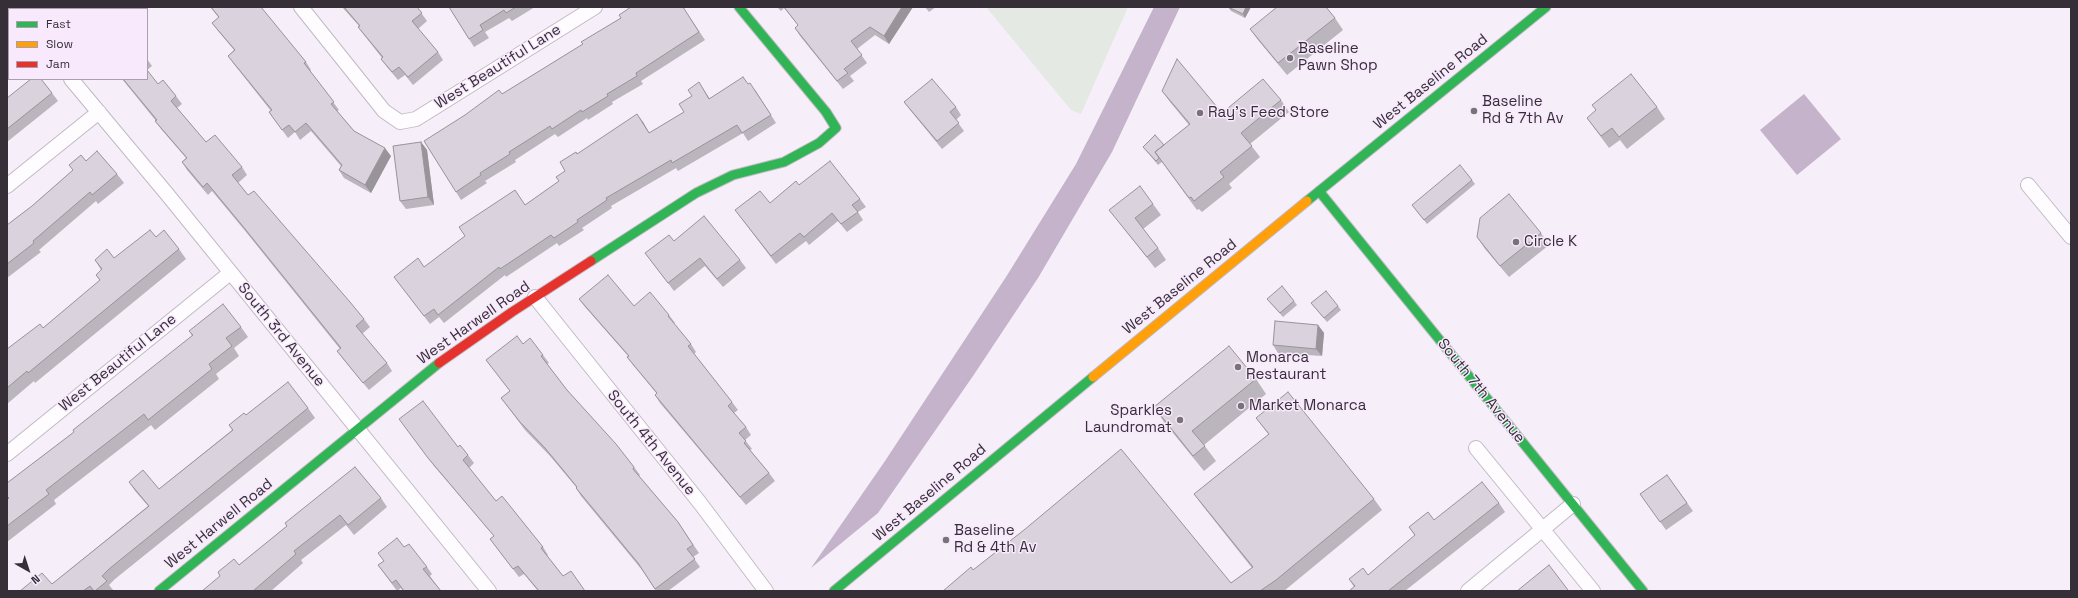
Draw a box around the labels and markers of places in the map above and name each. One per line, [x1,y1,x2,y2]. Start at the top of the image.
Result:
place label: Baseline Pawn Shop [1298,40,1378,75]
marker: Baseline Pawn Shop [1285,53,1295,63]
place label: Baseline Rd & 7th Av [1482,93,1564,128]
place label: Ray's Feed Store [1208,104,1329,122]
marker: Baseline Rd & 7th Av [1469,106,1479,116]
marker: Ray's Feed Store [1195,108,1205,118]
place label: Circle K [1524,233,1577,251]
marker: Circle K [1511,237,1521,247]
place label: Monarca Restaurant [1246,349,1326,384]
marker: Monarca Restaurant [1233,362,1243,372]
place label: Market Monarca [1249,397,1366,415]
marker: Market Monarca [1236,401,1246,411]
place label: Sparkles Laundromat [1085,402,1172,437]
marker: Sparkles Laundromat [1175,415,1185,425]
place label: Baseline Rd & 4th Av [954,522,1036,557]
marker: Baseline Rd & 4th Av [941,535,951,545]

